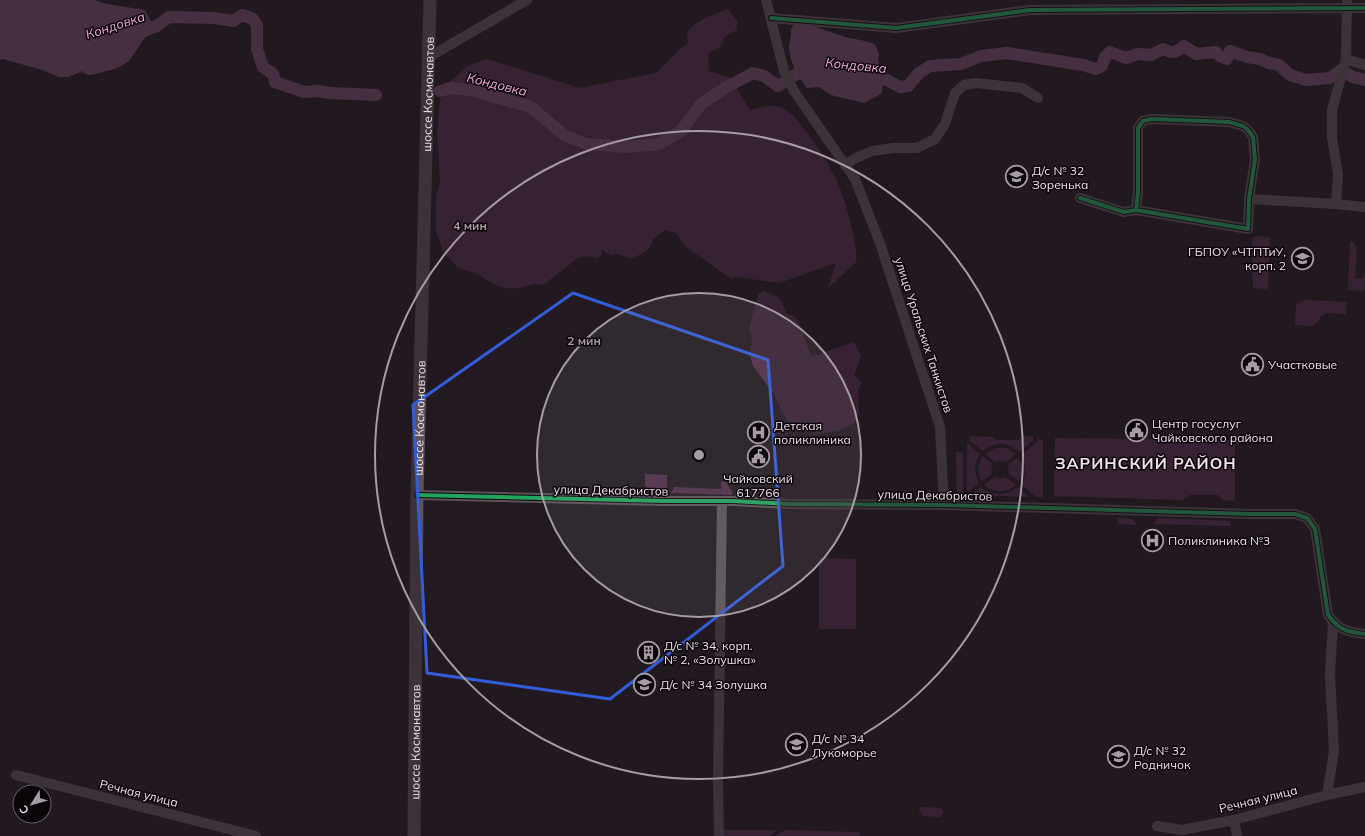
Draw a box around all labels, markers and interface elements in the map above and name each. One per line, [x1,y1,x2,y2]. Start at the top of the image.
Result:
water label: Кондовка [83,8,147,42]
street label: шоссе Космонавтов [419,36,437,152]
water label: Кондовка [825,54,887,76]
water label: Кондовка [465,69,529,99]
place label: Д/с № 32 Зоренька [1032,163,1088,192]
school or university icon: Д/с № 32 Зоренька [1003,164,1029,190]
text: 4 мин [453,218,487,233]
place label: ГБПОУ «ЧТПТиУ, корп. 2 [1188,244,1286,273]
school or university icon: ГБПОУ «ЧТПТиУ, корп. 2 [1289,245,1315,271]
street label: улица Уральских Танкистов [892,255,956,415]
text: 2 мин [567,333,601,348]
public building icon: Участковые [1240,351,1266,377]
place label: Участковые [1267,357,1338,372]
street label: шоссе Космонавтов [410,360,428,476]
place label: Центр госуслуг Чайковского района [1152,416,1273,445]
public building icon: Центр госуслуг Чайковского района [1123,417,1149,443]
place label: Детская поликлиника [774,418,851,447]
hospital icon: Детская поликлиника [746,419,772,445]
public building icon: Чайковский 617766 [745,444,771,470]
centre of rings [692,448,706,462]
district label: ЗАРИНСКИЙ РАЙОН [1055,453,1237,473]
place label: Чайковский 617766 [723,471,793,500]
street label: улица Декабристов [553,481,669,499]
street label: улица Декабристов [877,486,993,504]
hospital icon: Поликлиника №3 [1139,527,1165,553]
place label: Поликлиника №3 [1168,533,1270,548]
place label: Д/с № 34, корп. № 2, «Золушка» [664,638,756,667]
building icon: Д/с № 34, корп. № 2, «Золушка» [636,639,662,665]
school or university icon: Д/с № 34 Золушка [631,671,657,697]
place label: Д/с № 34 Золушка [660,677,767,692]
street label: шоссе Космонавтов [407,684,423,800]
place label: Д/с № 34 Лукоморье [812,731,877,760]
school or university icon: Д/с № 34 Лукоморье [783,732,809,758]
place label: Д/с № 32 Родничок [1134,743,1191,772]
school or university icon: Д/с № 32 Родничок [1106,744,1132,770]
street label: Речная улица [98,776,180,810]
street label: Речная улица [1217,782,1299,816]
north arrow [12,784,52,824]
text: С [16,802,32,817]

